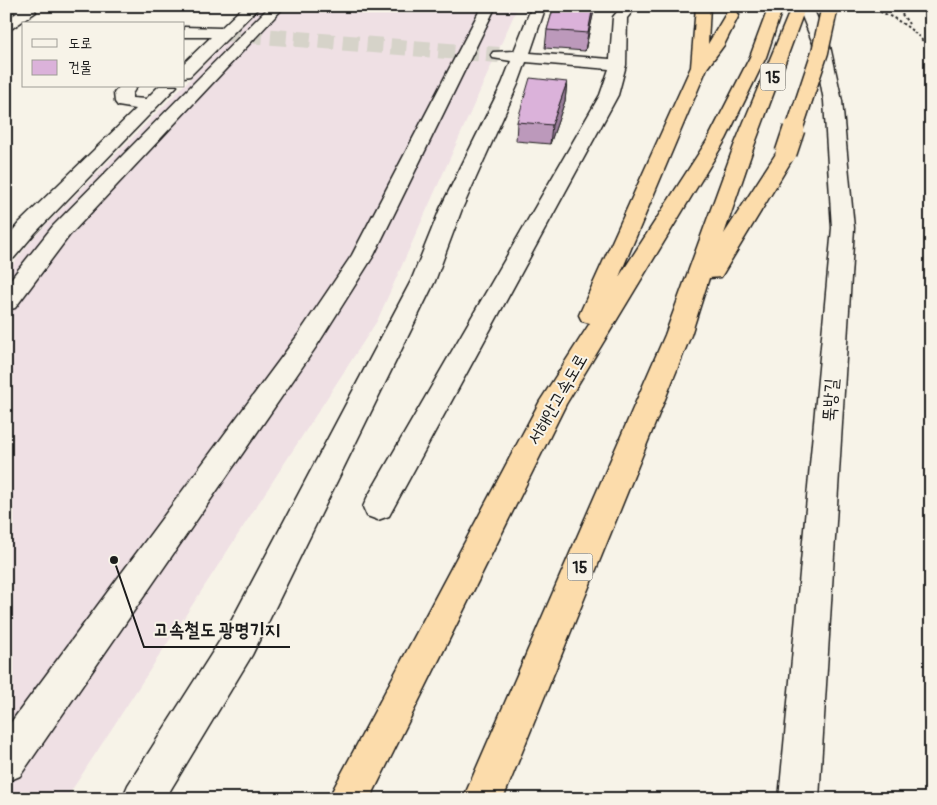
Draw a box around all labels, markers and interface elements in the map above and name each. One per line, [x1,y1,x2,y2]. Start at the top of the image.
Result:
legend [22,22,185,88]
text: 도로 [68,34,92,53]
text: 건물 [68,58,92,77]
road number: 15 [760,64,786,90]
street label: 서해안고속도로 [522,350,593,449]
street label: 뚝방길 [818,377,844,423]
road number: 15 [568,554,592,580]
callout: 고속철도 광명기지 [144,613,290,647]
text: 고속철도 광명기지 [154,618,280,642]

